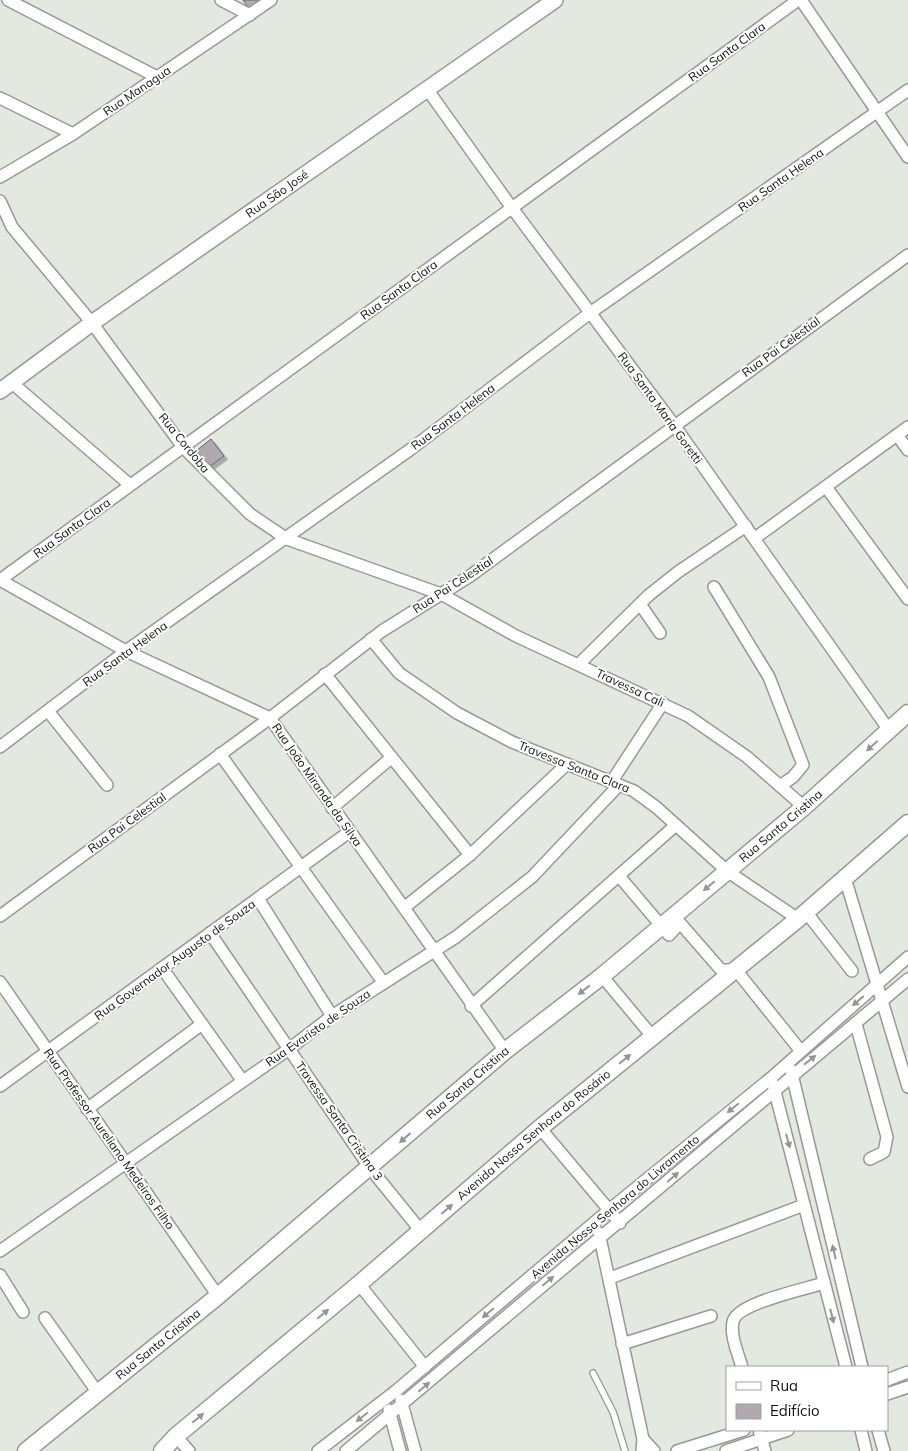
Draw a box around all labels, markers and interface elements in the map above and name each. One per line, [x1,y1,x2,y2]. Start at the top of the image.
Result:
street label: Rua Santa Clara [685,19,768,85]
street label: Rua Managua [100,62,174,119]
street label: Rua Santa Helena [735,144,826,215]
street label: Rua São José [242,166,311,221]
street label: Rua Santa Clara [357,257,440,323]
street label: Rua Pai Celestial [739,313,823,380]
street label: Rua Santa Maria Goretti [615,349,706,467]
street label: Rua Santa Helena [408,380,498,453]
street label: Rua Cordoba [156,410,213,476]
street label: Rua Santa Clara [30,495,113,561]
street label: Rua Pai Celestial [410,553,496,616]
street label: Rua Santa Helena [79,618,170,689]
street label: Travessa Cali [594,665,667,710]
street label: Rua João Miranda da Silva [269,720,366,849]
street label: Travessa Santa Clara [516,737,632,796]
one-way arrow [866,740,878,752]
street label: Rua Santa Cristina [736,786,825,865]
street label: Rua Pai Celestial [85,789,169,856]
one-way arrow [703,880,715,892]
street label: Rua Governador Augusto de Souza [91,896,258,1023]
one-way arrow [578,984,591,995]
street label: Rua Evaristo de Souza [262,986,373,1069]
one-way arrow [852,995,865,1006]
street label: Rua Santa Cristina [423,1043,512,1122]
street label: Rua Professor Aureliano Medeiros Filho [41,1045,178,1232]
one-way arrow [618,1054,631,1065]
one-way arrow [803,1055,816,1066]
street label: Travessa Santa Cristina 3 [293,1058,386,1183]
street label: Avenida Nossa Senhora do Rosário [453,1066,613,1203]
one-way arrow [727,1103,740,1114]
street label: Avenida Nossa Senhora do Livramento [527,1131,702,1282]
one-way arrow [399,1132,411,1143]
one-way arrow [785,1134,793,1149]
one-way arrow [666,1172,679,1183]
one-way arrow [440,1203,453,1214]
one-way arrow [830,1244,838,1259]
one-way arrow [542,1276,555,1287]
street label: Rua Santa Cristina [113,1305,203,1382]
one-way arrow [481,1308,494,1319]
one-way arrow [829,1308,837,1323]
one-way arrow [316,1309,329,1320]
legend [726,1366,888,1431]
text: Rua [770,1376,798,1395]
one-way arrow [418,1381,431,1392]
text: Edifício [770,1401,820,1420]
one-way arrow [355,1412,369,1422]
one-way arrow [192,1413,204,1424]

